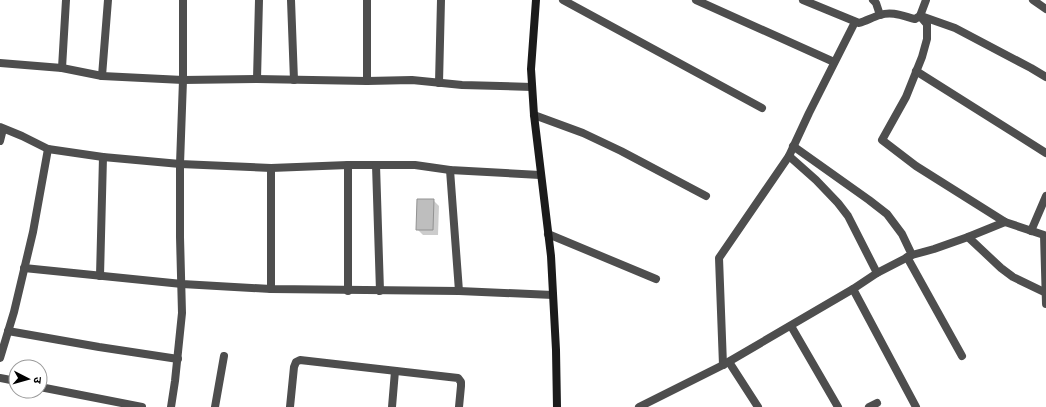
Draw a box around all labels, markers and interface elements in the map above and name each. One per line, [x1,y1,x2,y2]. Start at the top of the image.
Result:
north arrow [8,359,48,399]
text: उ [32,376,45,385]

